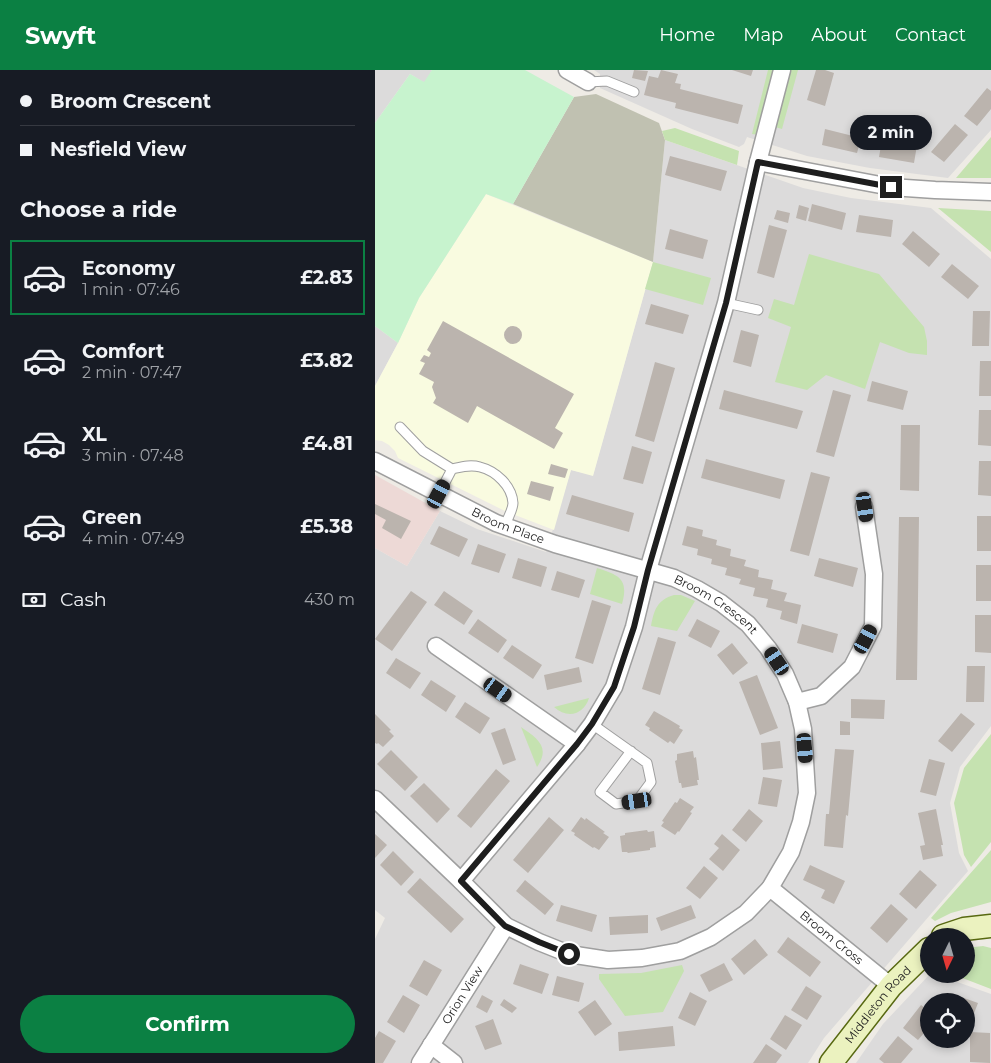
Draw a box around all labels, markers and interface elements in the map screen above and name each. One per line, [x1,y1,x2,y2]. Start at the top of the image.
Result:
text: Swyft [25,21,96,50]
text: Home [659,24,715,46]
text: Map [743,24,783,46]
text: About [811,24,867,46]
text: Contact [895,24,966,46]
text: Broom Crescent [50,90,211,113]
callout: 2 min [850,114,932,150]
text: 2 min [868,123,914,142]
text: Nesfield View [50,138,186,161]
route end [880,176,902,198]
text: Choose a ride [20,196,177,223]
icon: car [22,255,67,300]
text: Economy [82,257,175,280]
text: £2.83 [300,266,353,289]
text: 1 min · 07:46 [82,280,180,299]
icon: car [22,338,67,383]
text: Comfort [82,340,164,363]
text: £3.82 [300,349,353,372]
text: 2 min · 07:47 [82,363,182,382]
icon: car [22,421,67,466]
text: XL [82,423,107,446]
text: £4.81 [302,432,353,455]
text: 3 min · 07:48 [82,446,184,465]
car [425,477,452,511]
car [855,491,874,523]
icon: car [22,504,67,549]
street label: Broom Place [469,504,547,547]
text: Green [82,506,142,529]
text: £5.38 [300,515,353,538]
text: 4 min · 07:49 [82,529,184,548]
street label: Broom Crescent [672,571,761,637]
icon: cash [20,586,48,614]
text: Cash [60,588,107,611]
text: 430 m [304,590,355,609]
car [852,622,879,656]
car [762,644,791,678]
car [481,675,514,705]
car [796,732,813,764]
car [621,791,652,811]
street label: Broom Cross [797,907,867,968]
north arrow [920,928,975,982]
map controls [920,928,975,1048]
route start [558,943,580,965]
street label: Middleton Road [841,962,914,1046]
street label: Orion View [438,963,486,1027]
button: locate [920,993,975,1048]
button: Confirm [20,995,355,1053]

